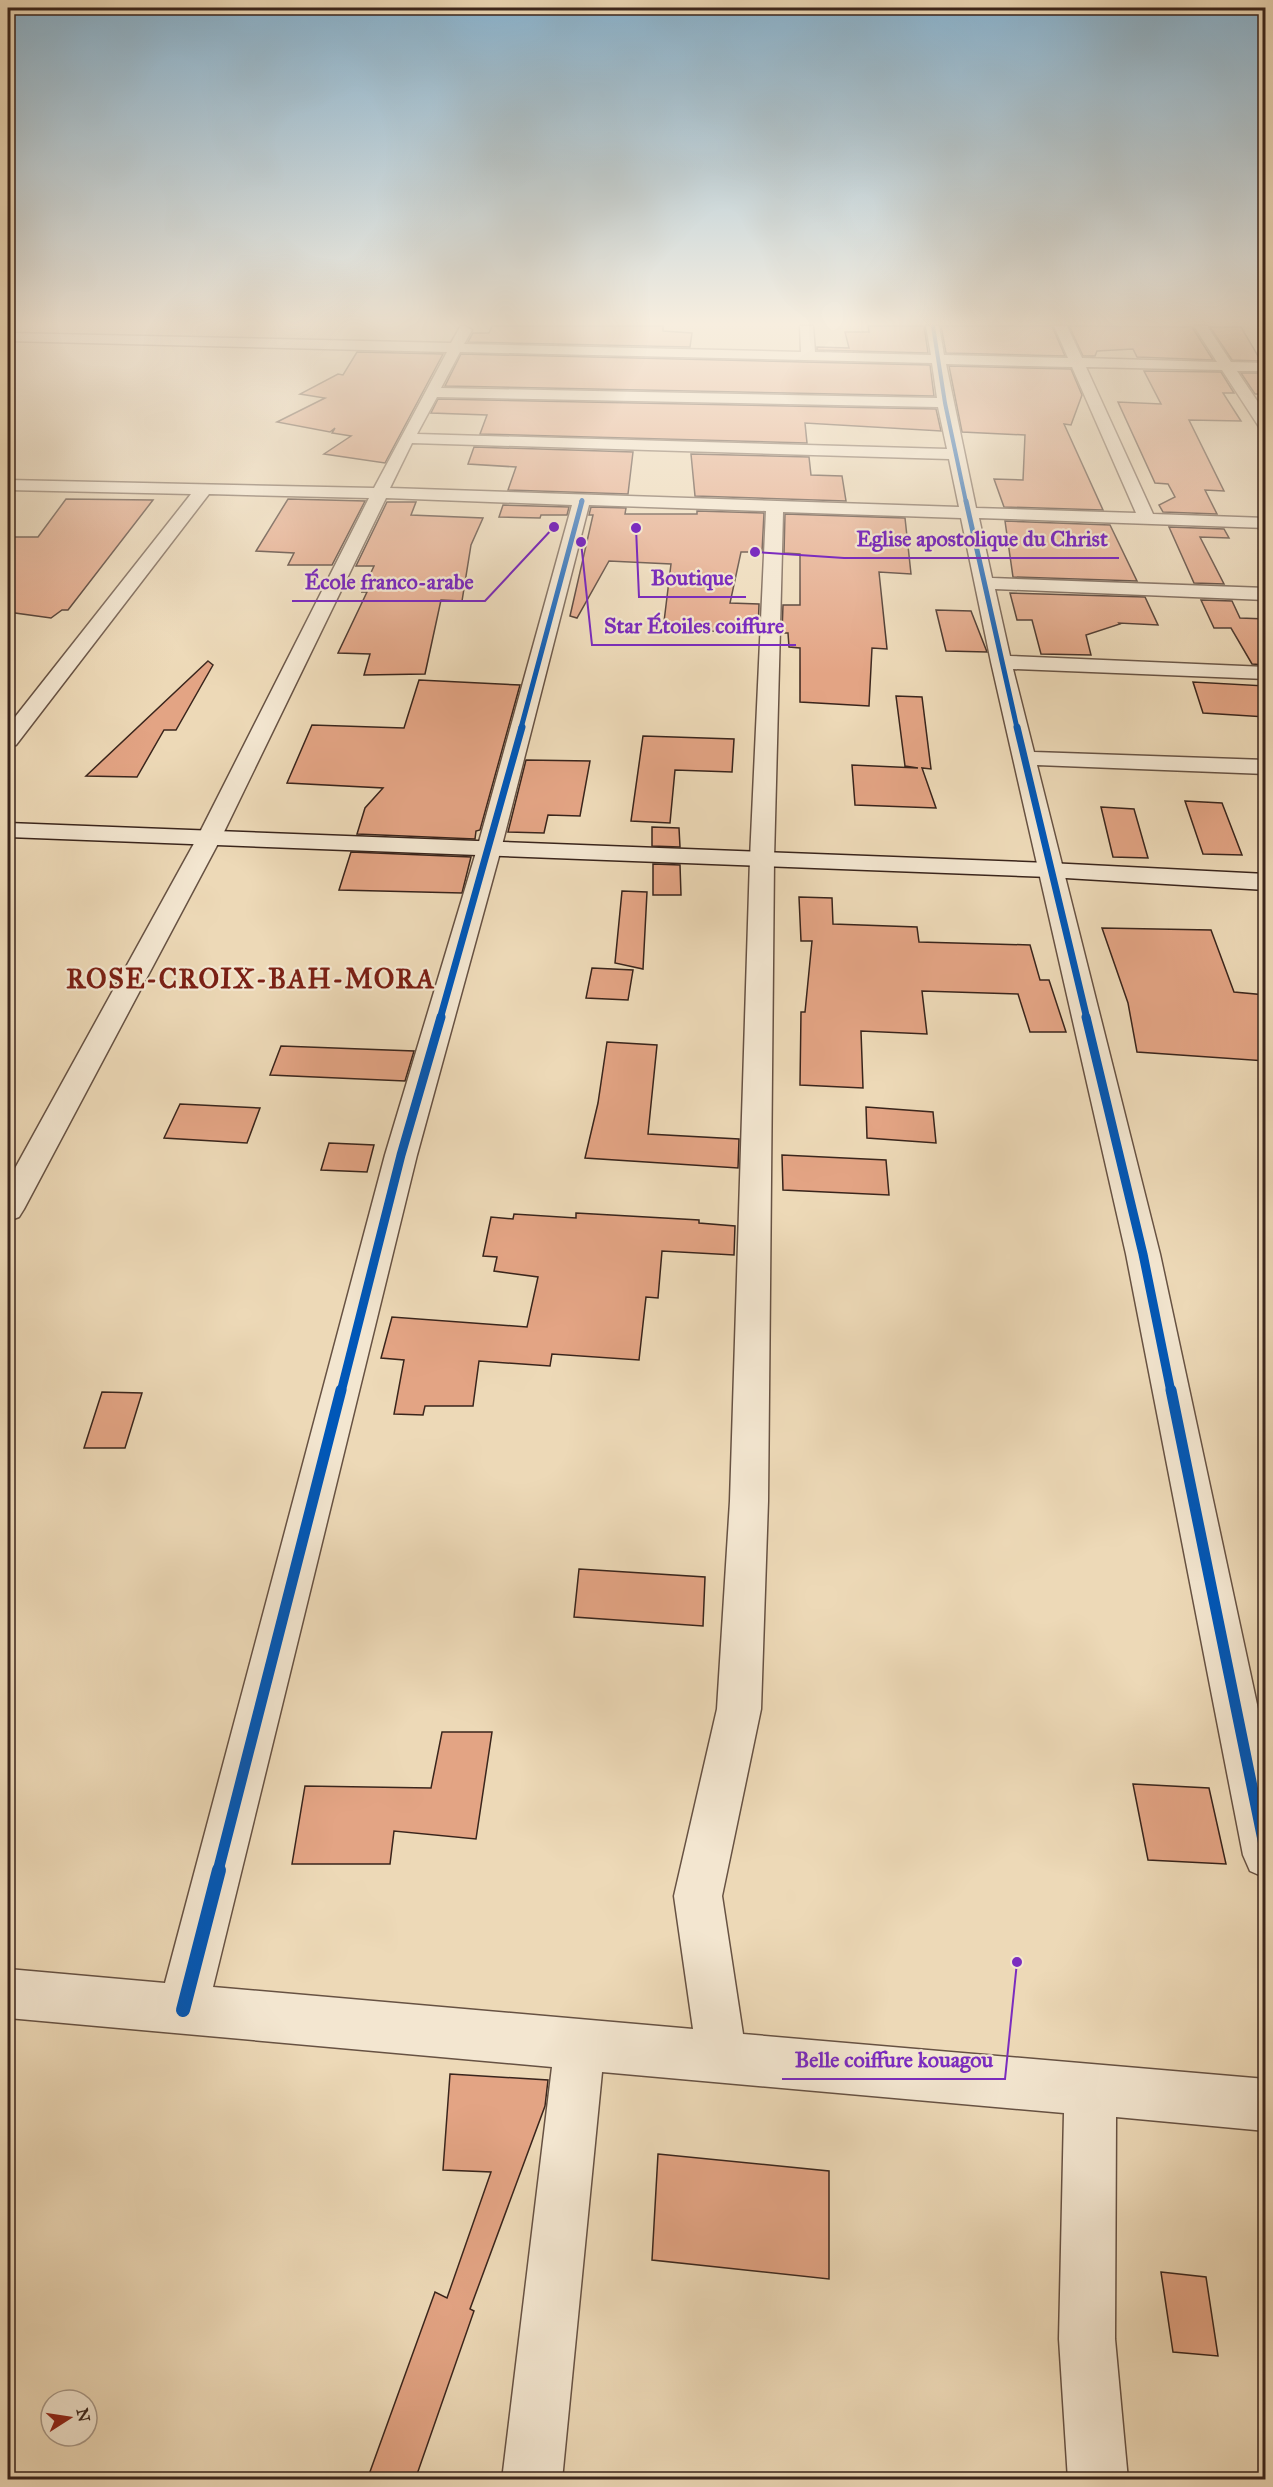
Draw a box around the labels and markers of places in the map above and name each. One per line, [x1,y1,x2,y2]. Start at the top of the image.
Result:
callout: Eglise apostolique du Christ [844,518,1119,558]
callout: Boutique [639,557,746,597]
callout: École franco-arabe [292,561,485,601]
callout: Star Étoiles coiffure [592,605,796,645]
callout: Belle coiffure kouagou [782,2039,1005,2079]

